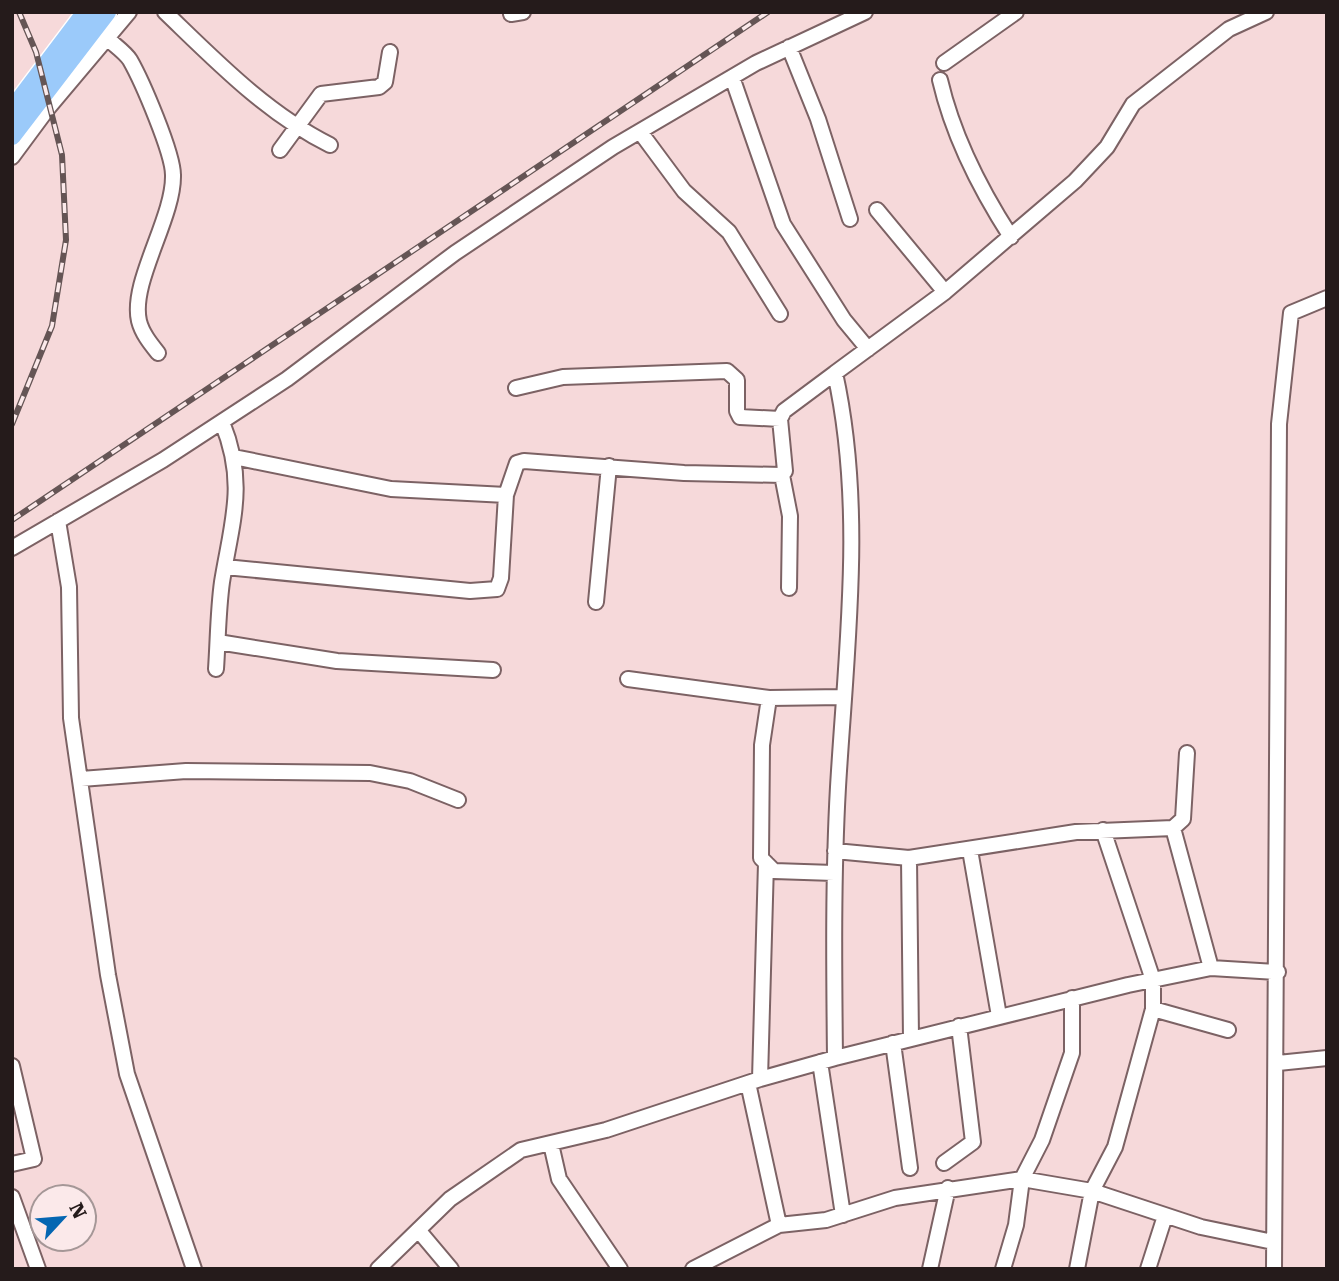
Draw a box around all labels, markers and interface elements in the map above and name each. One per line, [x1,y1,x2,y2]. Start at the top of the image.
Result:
north arrow [28,1183,98,1253]
text: N [64,1199,92,1223]

